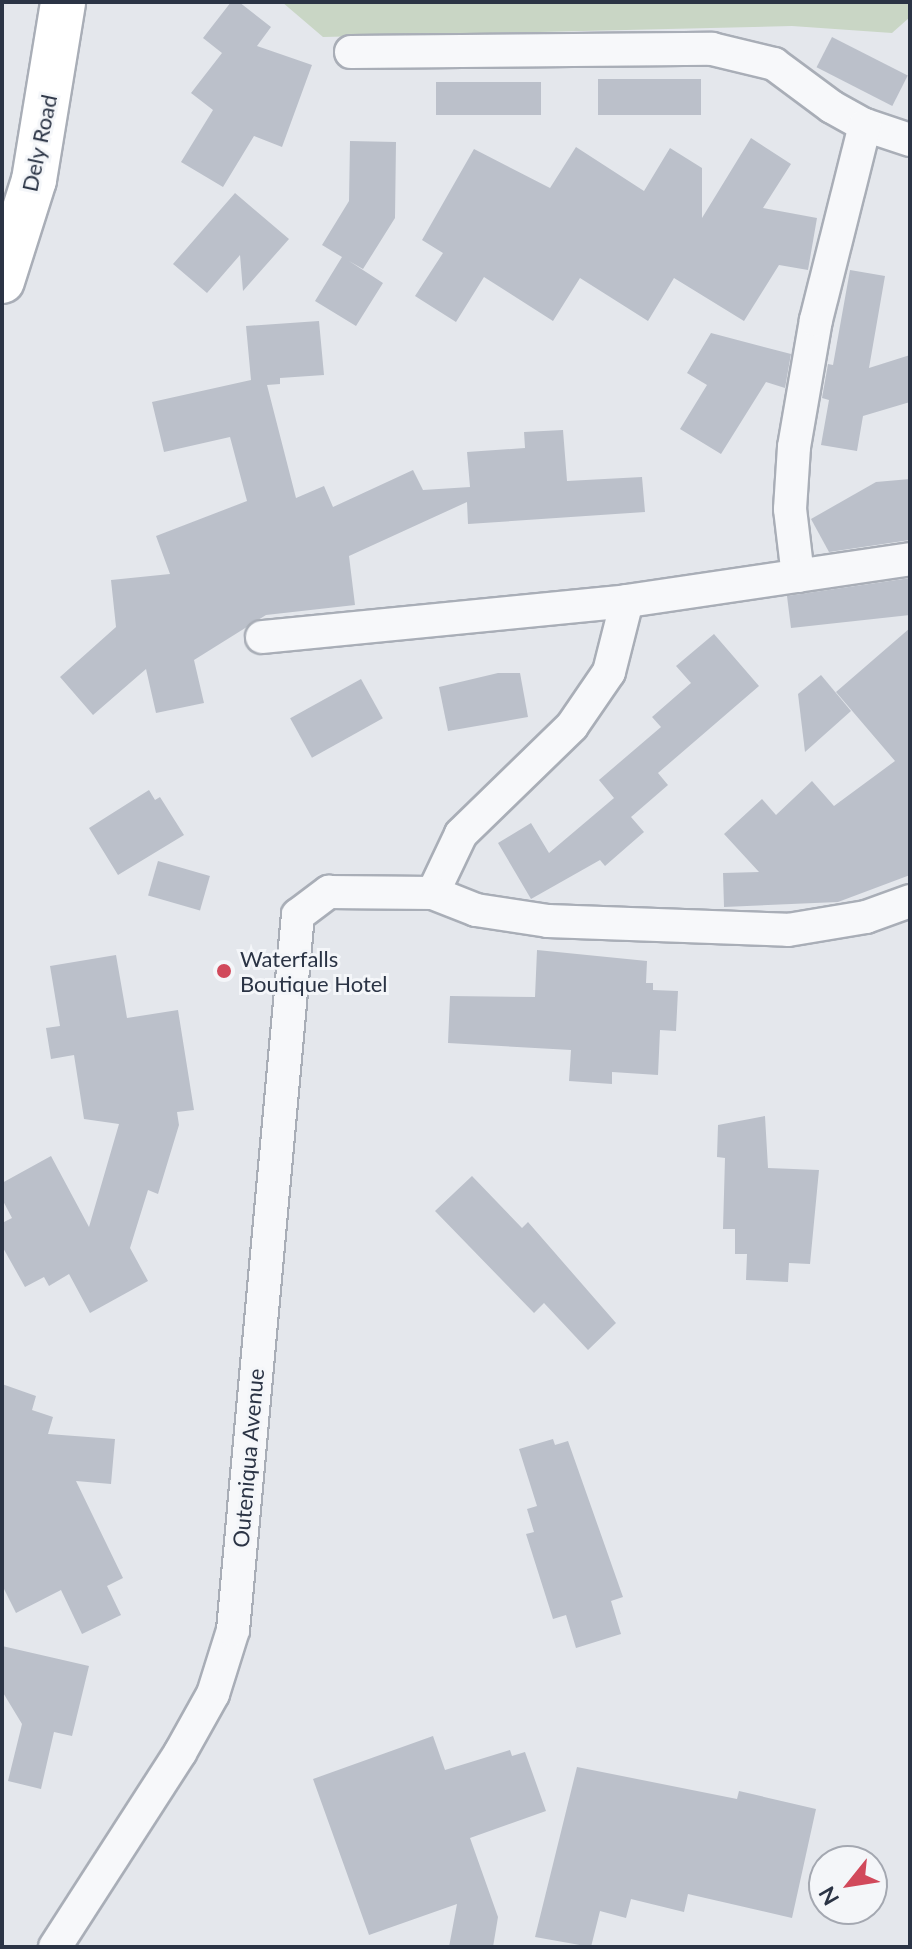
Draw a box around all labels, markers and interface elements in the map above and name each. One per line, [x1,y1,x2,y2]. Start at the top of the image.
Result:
street label: Dely Road [16,92,62,194]
place label: Waterfalls Boutique Hotel [240,945,388,996]
marker: Waterfalls Boutique Hotel [215,962,233,980]
street label: Outeniqua Avenue [227,1367,269,1549]
north arrow [808,1845,888,1925]
text: N [813,1882,844,1910]

